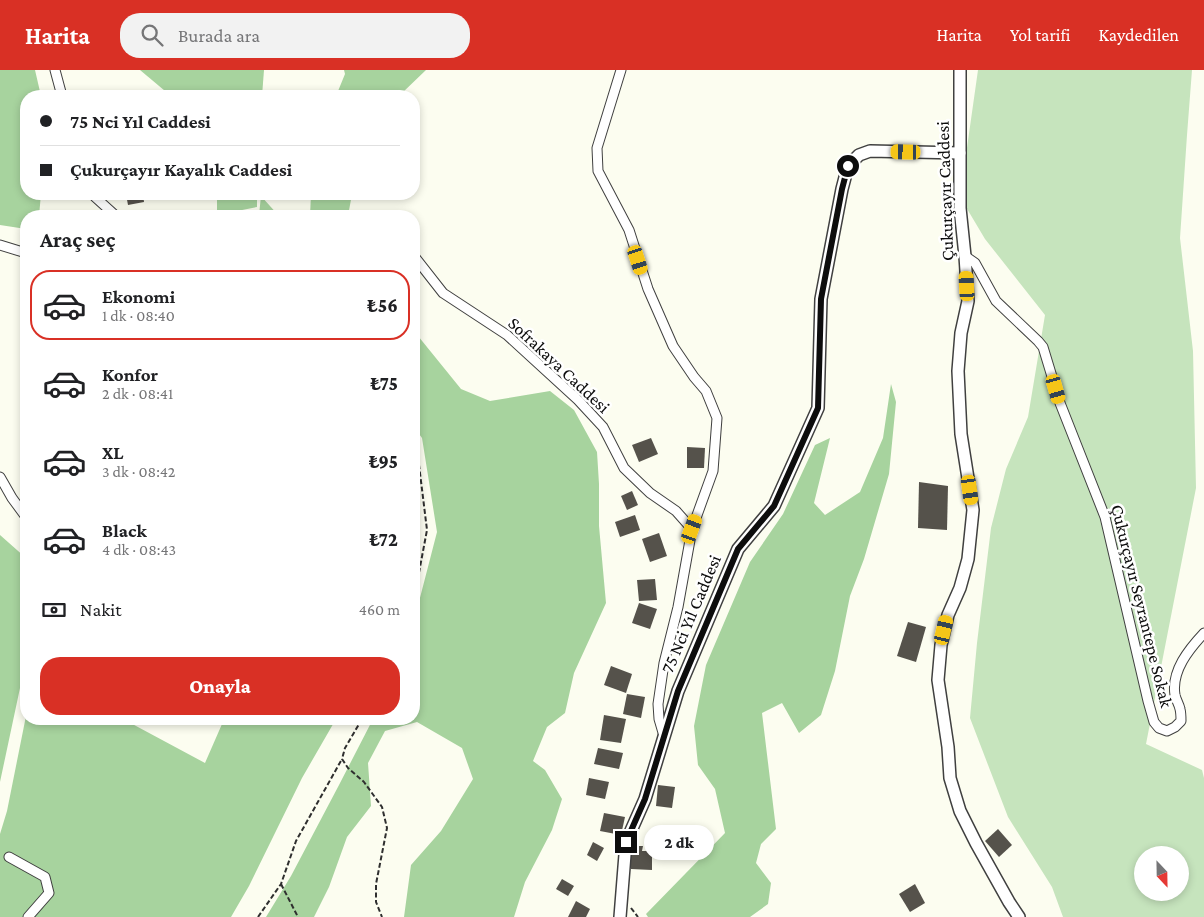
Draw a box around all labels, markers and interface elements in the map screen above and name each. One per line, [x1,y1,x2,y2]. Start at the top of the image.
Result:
search box [120,13,470,58]
icon: search [138,21,166,49]
text: Harita [25,22,90,49]
text: Burada ara [178,25,260,46]
text: Harita [936,25,982,45]
text: Yol tarifi [1010,25,1071,45]
text: Kaydedilen [1099,25,1179,45]
text: 75 Nci Yıl Caddesi [70,111,211,132]
street label: Çukurçayır Caddesi [933,120,957,261]
car [890,144,921,160]
route start [837,155,859,177]
text: Çukurçayır Kayalık Caddesi [70,159,292,180]
text: Araç seç [40,227,115,252]
car [626,243,649,277]
car [958,271,975,301]
icon: car [42,283,87,328]
text: Ekonomi [102,286,175,307]
text: ₺56 [367,295,398,316]
text: 1 dk · 08:40 [102,307,175,324]
street label: Sofrakaya Caddesi [504,313,614,417]
icon: car [42,361,87,406]
text: Konfor [102,364,158,385]
text: ₺75 [370,373,398,394]
car [1044,373,1067,405]
text: 2 dk · 08:41 [102,385,173,402]
icon: car [42,439,87,484]
text: XL [102,442,124,463]
text: ₺95 [369,451,398,472]
text: 3 dk · 08:42 [102,463,175,480]
car [960,474,979,506]
street label: Çukurçayır Seyrantepe Sokak [1107,502,1177,710]
car [679,512,704,546]
icon: car [42,517,87,562]
text: Black [102,520,147,541]
text: ₺72 [370,529,398,550]
text: 4 dk · 08:43 [102,541,176,558]
street label: 75 Nci Yıl Caddesi [657,552,725,676]
icon: cash [40,596,68,624]
text: Nakit [80,599,122,620]
text: 460 m [359,601,400,618]
car [933,614,954,646]
button: Onayla [40,657,400,715]
callout: 2 dk [644,824,714,860]
route end [615,831,637,853]
text: 2 dk [664,834,694,851]
north arrow [1134,846,1189,901]
map controls [1134,846,1189,901]

